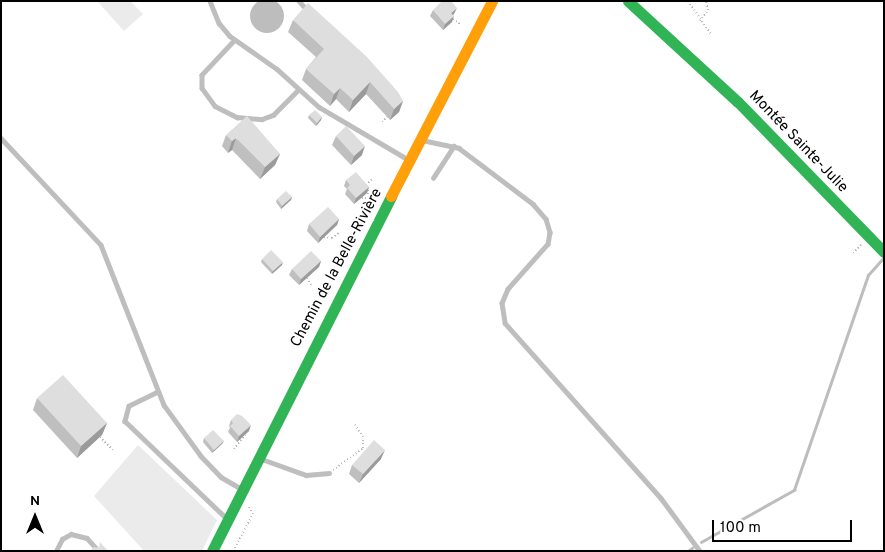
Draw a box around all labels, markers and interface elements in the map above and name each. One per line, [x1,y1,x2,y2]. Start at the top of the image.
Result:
street label: Montée Sainte-Julie [745,87,851,197]
street label: Chemin de la Belle-Rivière [287,186,387,350]
north arrow [10,492,60,542]
text: N [30,493,40,510]
scale bar [715,510,855,542]
text: 100 m [720,519,761,538]

